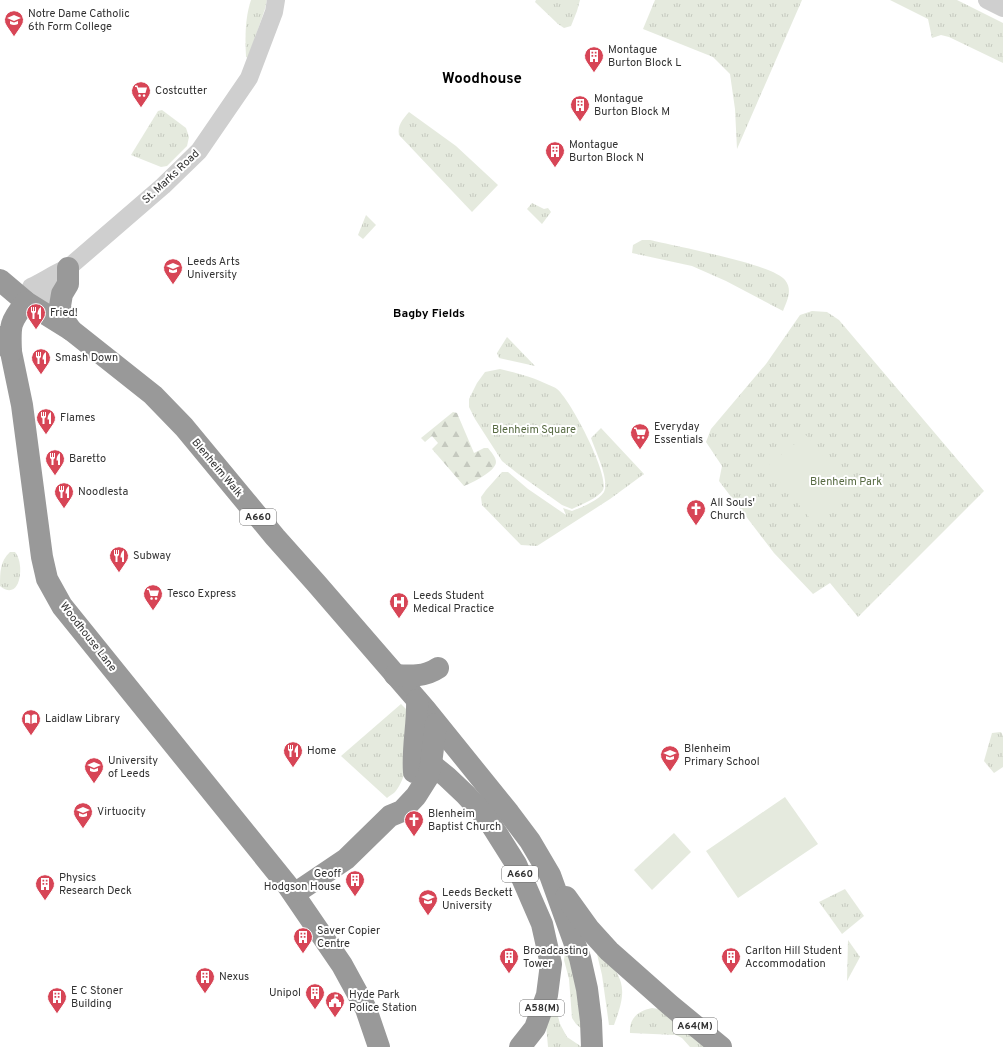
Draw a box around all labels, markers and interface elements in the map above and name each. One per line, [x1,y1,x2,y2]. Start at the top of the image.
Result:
place label: Notre Dame Catholic 6th Form College [28,7,130,34]
school or university icon: Notre Dame Catholic 6th Form College [3,9,25,37]
place label: Montague Burton Block L [608,43,681,70]
building icon: Montague Burton Block L [583,45,605,73]
district label: Woodhouse [442,70,522,89]
supermarket icon: Costcutter [130,80,152,108]
place label: Costcutter [155,84,208,98]
place label: Montague Burton Block M [594,92,670,119]
building icon: Montague Burton Block M [569,94,591,122]
place label: Montague Burton Block N [569,138,644,165]
building icon: Montague Burton Block N [544,140,566,168]
street label: St. Marks Road [140,147,202,207]
place label: Leeds Arts University [187,255,240,282]
school or university icon: Leeds Arts University [162,257,184,285]
restaurant icon: Fried! [25,302,47,330]
place label: Fried! [50,306,78,320]
district label: Bagby Fields [393,306,465,322]
restaurant icon: Smash Down [30,347,52,375]
place label: Smash Down [55,351,118,365]
restaurant icon: Flames [35,407,57,435]
place label: Flames [60,411,95,425]
place label: Everyday Essentials [654,420,703,447]
supermarket icon: Everyday Essentials [629,422,651,450]
park label: Blenheim Square [492,423,576,437]
street label: Blenheim Walk [188,436,246,500]
restaurant icon: Baretto [44,448,66,476]
place label: Baretto [69,452,106,466]
park label: Blenheim Park [810,475,882,489]
restaurant icon: Noodlesta [53,481,75,509]
place label: Noodlesta [78,485,128,499]
place label: All Souls' Church [710,496,755,523]
church icon: All Souls' Church [685,498,707,526]
road number: A660 [240,509,276,525]
restaurant icon: Subway [108,545,130,573]
place label: Subway [133,549,171,563]
supermarket icon: Tesco Express [142,583,164,611]
place label: Tesco Express [167,587,236,601]
place label: Leeds Student Medical Practice [413,589,494,616]
hospital icon: Leeds Student Medical Practice [388,591,410,619]
street label: Woodhouse Lane [56,599,120,675]
library icon: Laidlaw Library [20,708,42,736]
place label: Laidlaw Library [45,712,120,726]
restaurant icon: Home [282,740,304,768]
place label: Blenheim Primary School [684,742,760,769]
place label: Home [307,744,336,758]
school or university icon: Blenheim Primary School [659,744,681,772]
place label: University of Leeds [108,754,158,781]
school or university icon: University of Leeds [83,756,105,784]
school or university icon: Virtuocity [72,801,94,829]
place label: Virtuocity [97,805,146,819]
place label: Blenheim Baptist Church [428,807,501,834]
church icon: Blenheim Baptist Church [403,809,425,837]
road number: A660 [502,866,538,882]
place label: Geoff Hodgson House [264,867,342,894]
building icon: Geoff Hodgson House [344,869,366,897]
place label: Physics Research Deck [59,871,132,898]
building icon: Physics Research Deck [34,873,56,901]
place label: Leeds Beckett University [442,886,513,913]
school or university icon: Leeds Beckett University [417,888,439,916]
place label: Saver Copier Centre [317,924,381,951]
building icon: Saver Copier Centre [292,926,314,954]
place label: Broadcasting Tower [523,944,588,971]
place label: Carlton Hill Student Accommodation [745,944,842,971]
building icon: Broadcasting Tower [498,946,520,974]
building icon: Carlton Hill Student Accommodation [720,946,742,974]
building icon: Nexus [194,966,216,994]
place label: Nexus [219,970,249,984]
building icon: Unipol [304,982,326,1010]
place label: E C Stoner Building [71,984,124,1011]
building icon: E C Stoner Building [46,986,68,1014]
place label: Unipol [269,986,301,1000]
place label: Hyde Park Police Station [349,988,417,1015]
public building icon: Hyde Park Police Station [324,990,346,1018]
road number: A58(M) [520,1000,564,1016]
road number: A64(M) [673,1018,717,1034]

